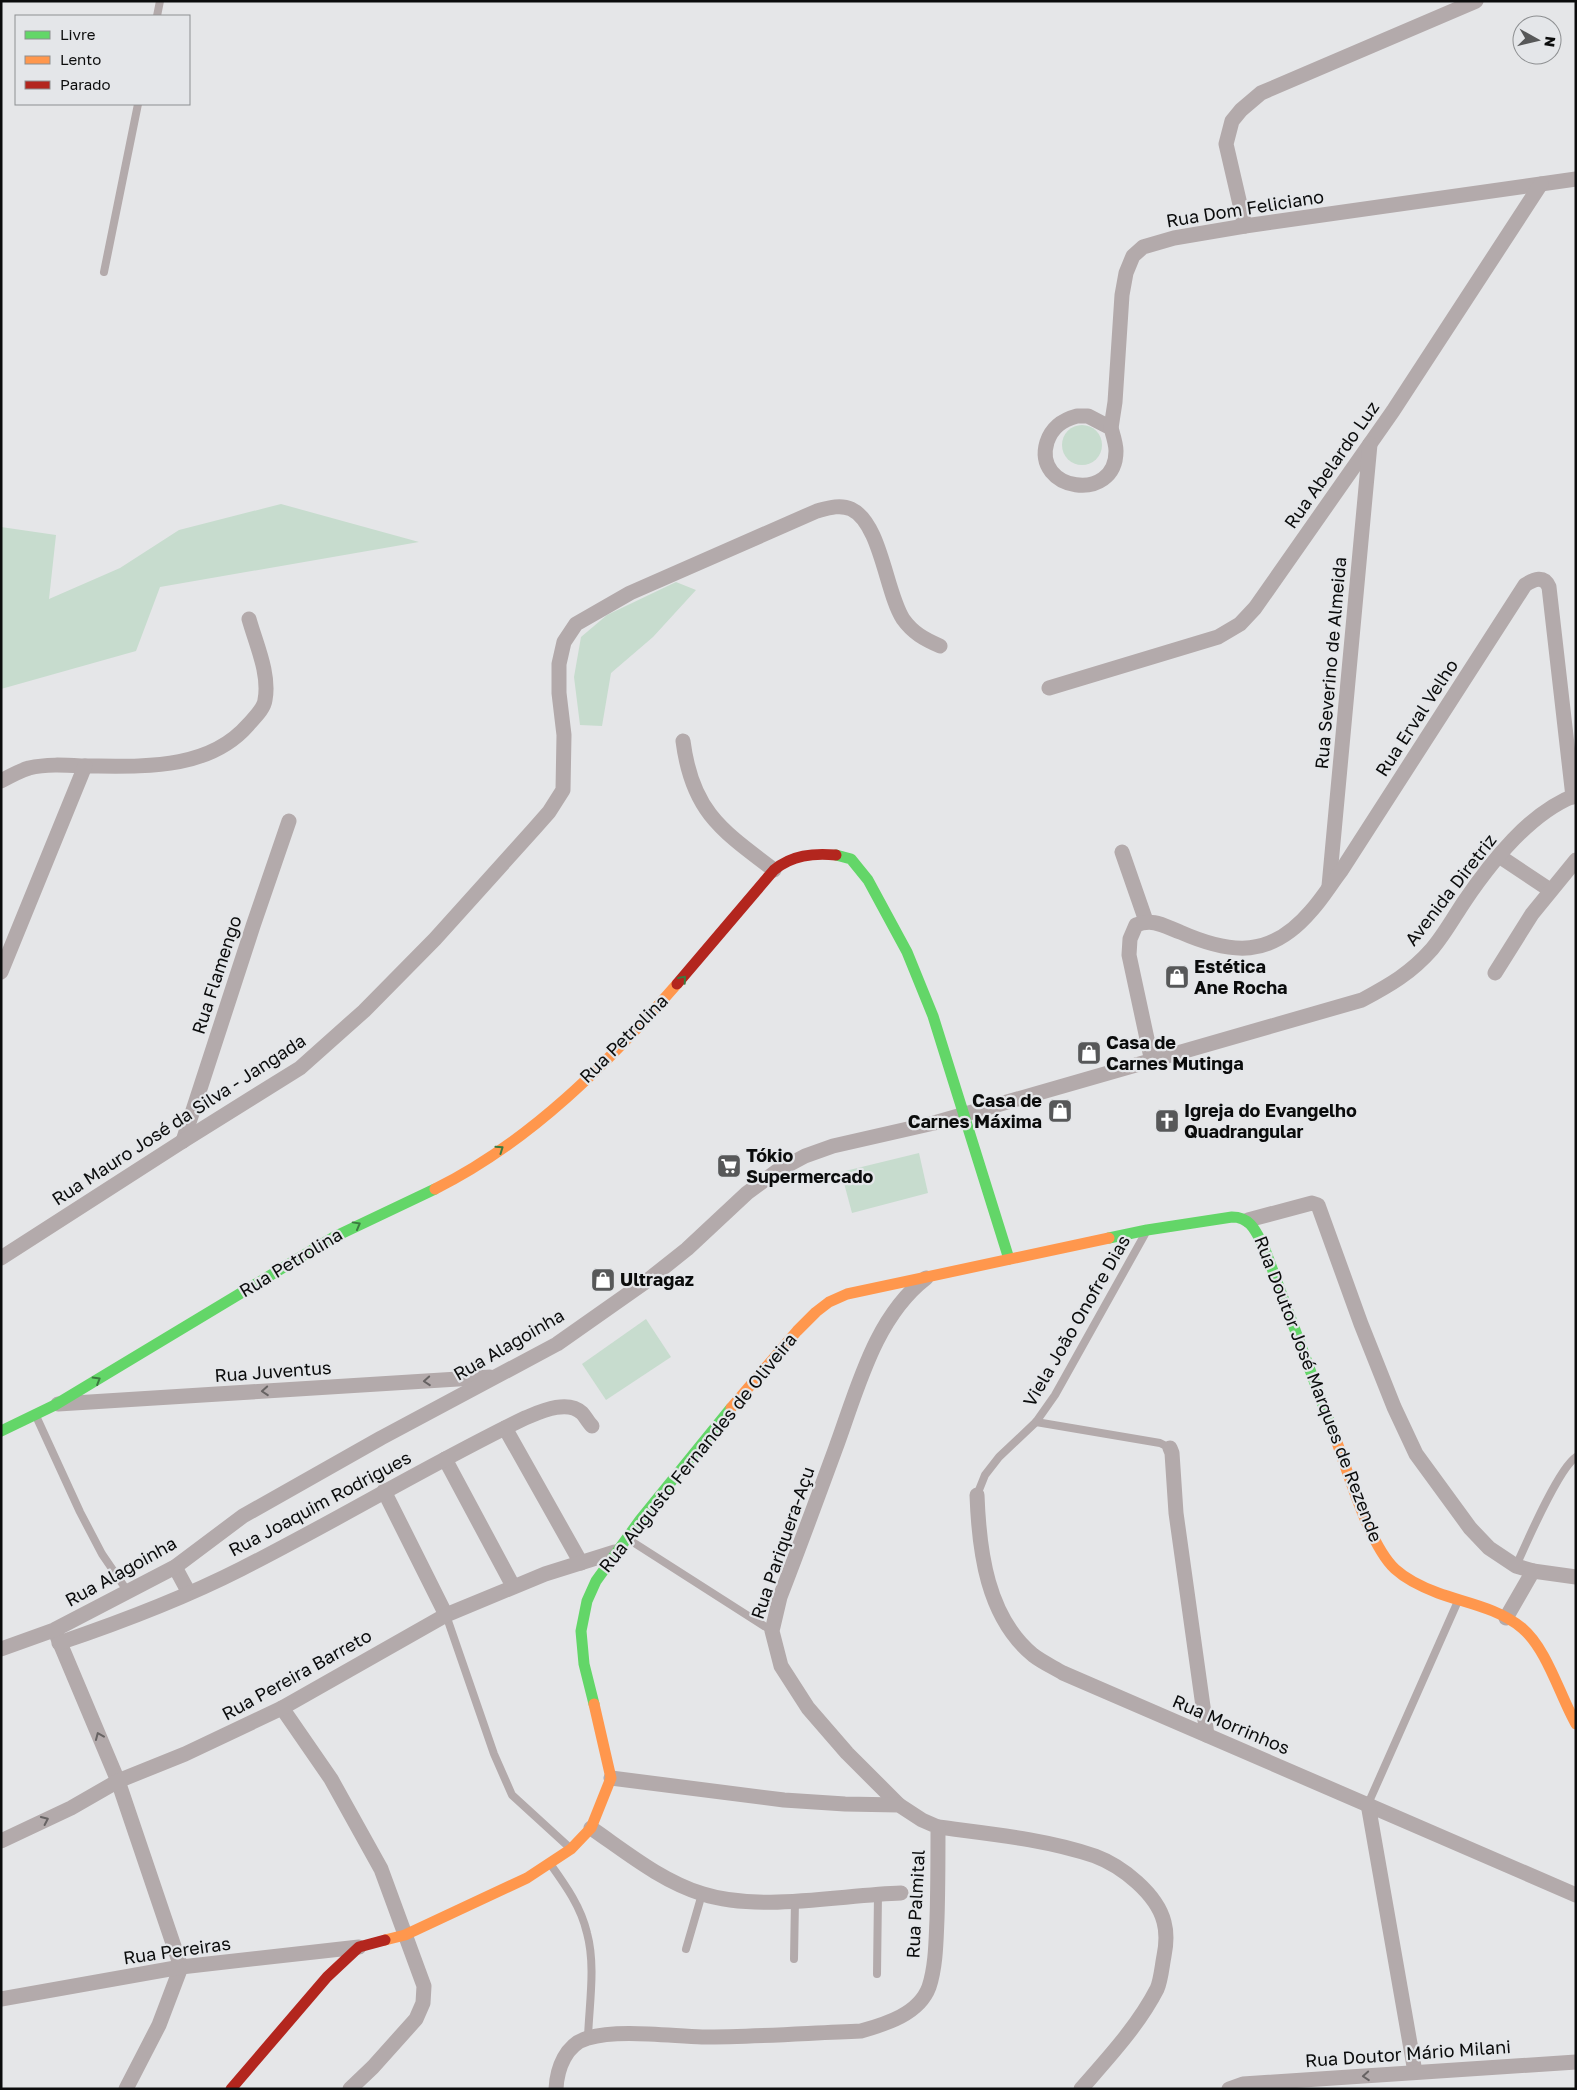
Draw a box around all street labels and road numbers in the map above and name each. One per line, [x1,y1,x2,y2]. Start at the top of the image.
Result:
street label: Rua Dom Feliciano [1164,185,1325,231]
street label: Rua Abelardo Luz [1279,397,1383,532]
street label: Rua Severino de Almeida [1310,556,1350,770]
street label: Rua Erval Velho [1370,655,1462,780]
street label: Avenida Diretriz [1400,829,1501,950]
street label: Rua Flamengo [187,913,246,1037]
street label: Rua Petrolina [574,989,672,1087]
street label: Rua Mauro José da Silva - Jangada [47,1029,309,1210]
street label: Rua Petrolina [235,1223,346,1301]
street label: Viela João Onofre Dias [1018,1231,1134,1410]
street label: Rua Doutor José Marques de Rezende [1250,1232,1388,1545]
street label: Rua Alagoinha [449,1304,568,1385]
street label: Rua Augusto Fernandes de Oliveira [594,1328,801,1577]
street label: Rua Juventus [214,1356,332,1386]
street label: Rua Joaquim Rodrigues [225,1446,414,1561]
street label: Rua Pariquera-Açu [746,1463,818,1622]
street label: Rua Alagoinha [61,1531,180,1611]
street label: Rua Pereira Barreto [218,1624,375,1724]
street label: Rua Morrinhos [1170,1690,1293,1759]
street label: Rua Palmital [901,1849,929,1959]
street label: Rua Pereiras [122,1932,232,1968]
street label: Rua Doutor Mário Milani [1304,2035,1512,2071]

